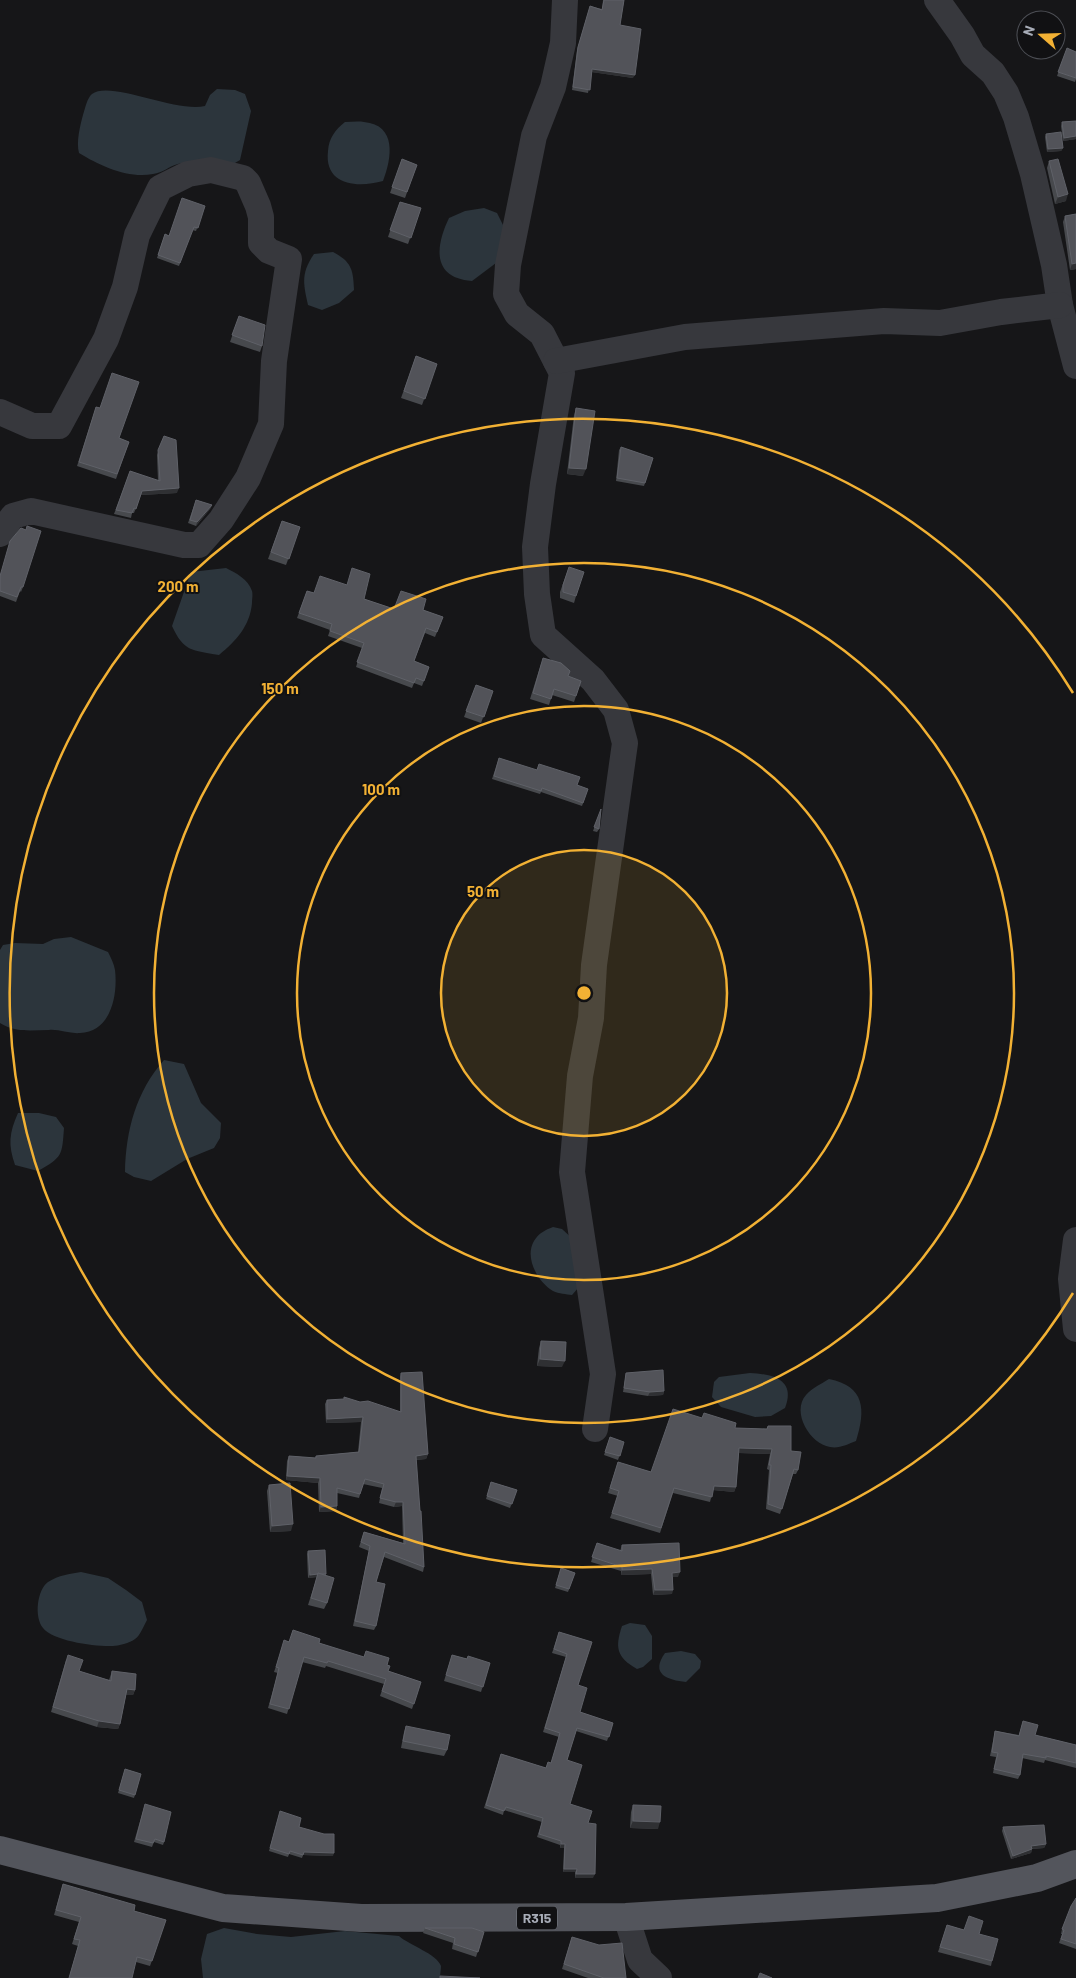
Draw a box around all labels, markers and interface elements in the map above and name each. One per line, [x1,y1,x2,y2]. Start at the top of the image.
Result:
north arrow [1016,10,1066,60]
text: N [1019,23,1038,38]
text: 200 m [157,577,199,595]
text: 150 m [261,679,299,697]
text: 100 m [362,780,400,798]
text: 50 m [467,882,499,900]
centre of rings [575,984,593,1002]
road number: R315 [517,1906,557,1930]

